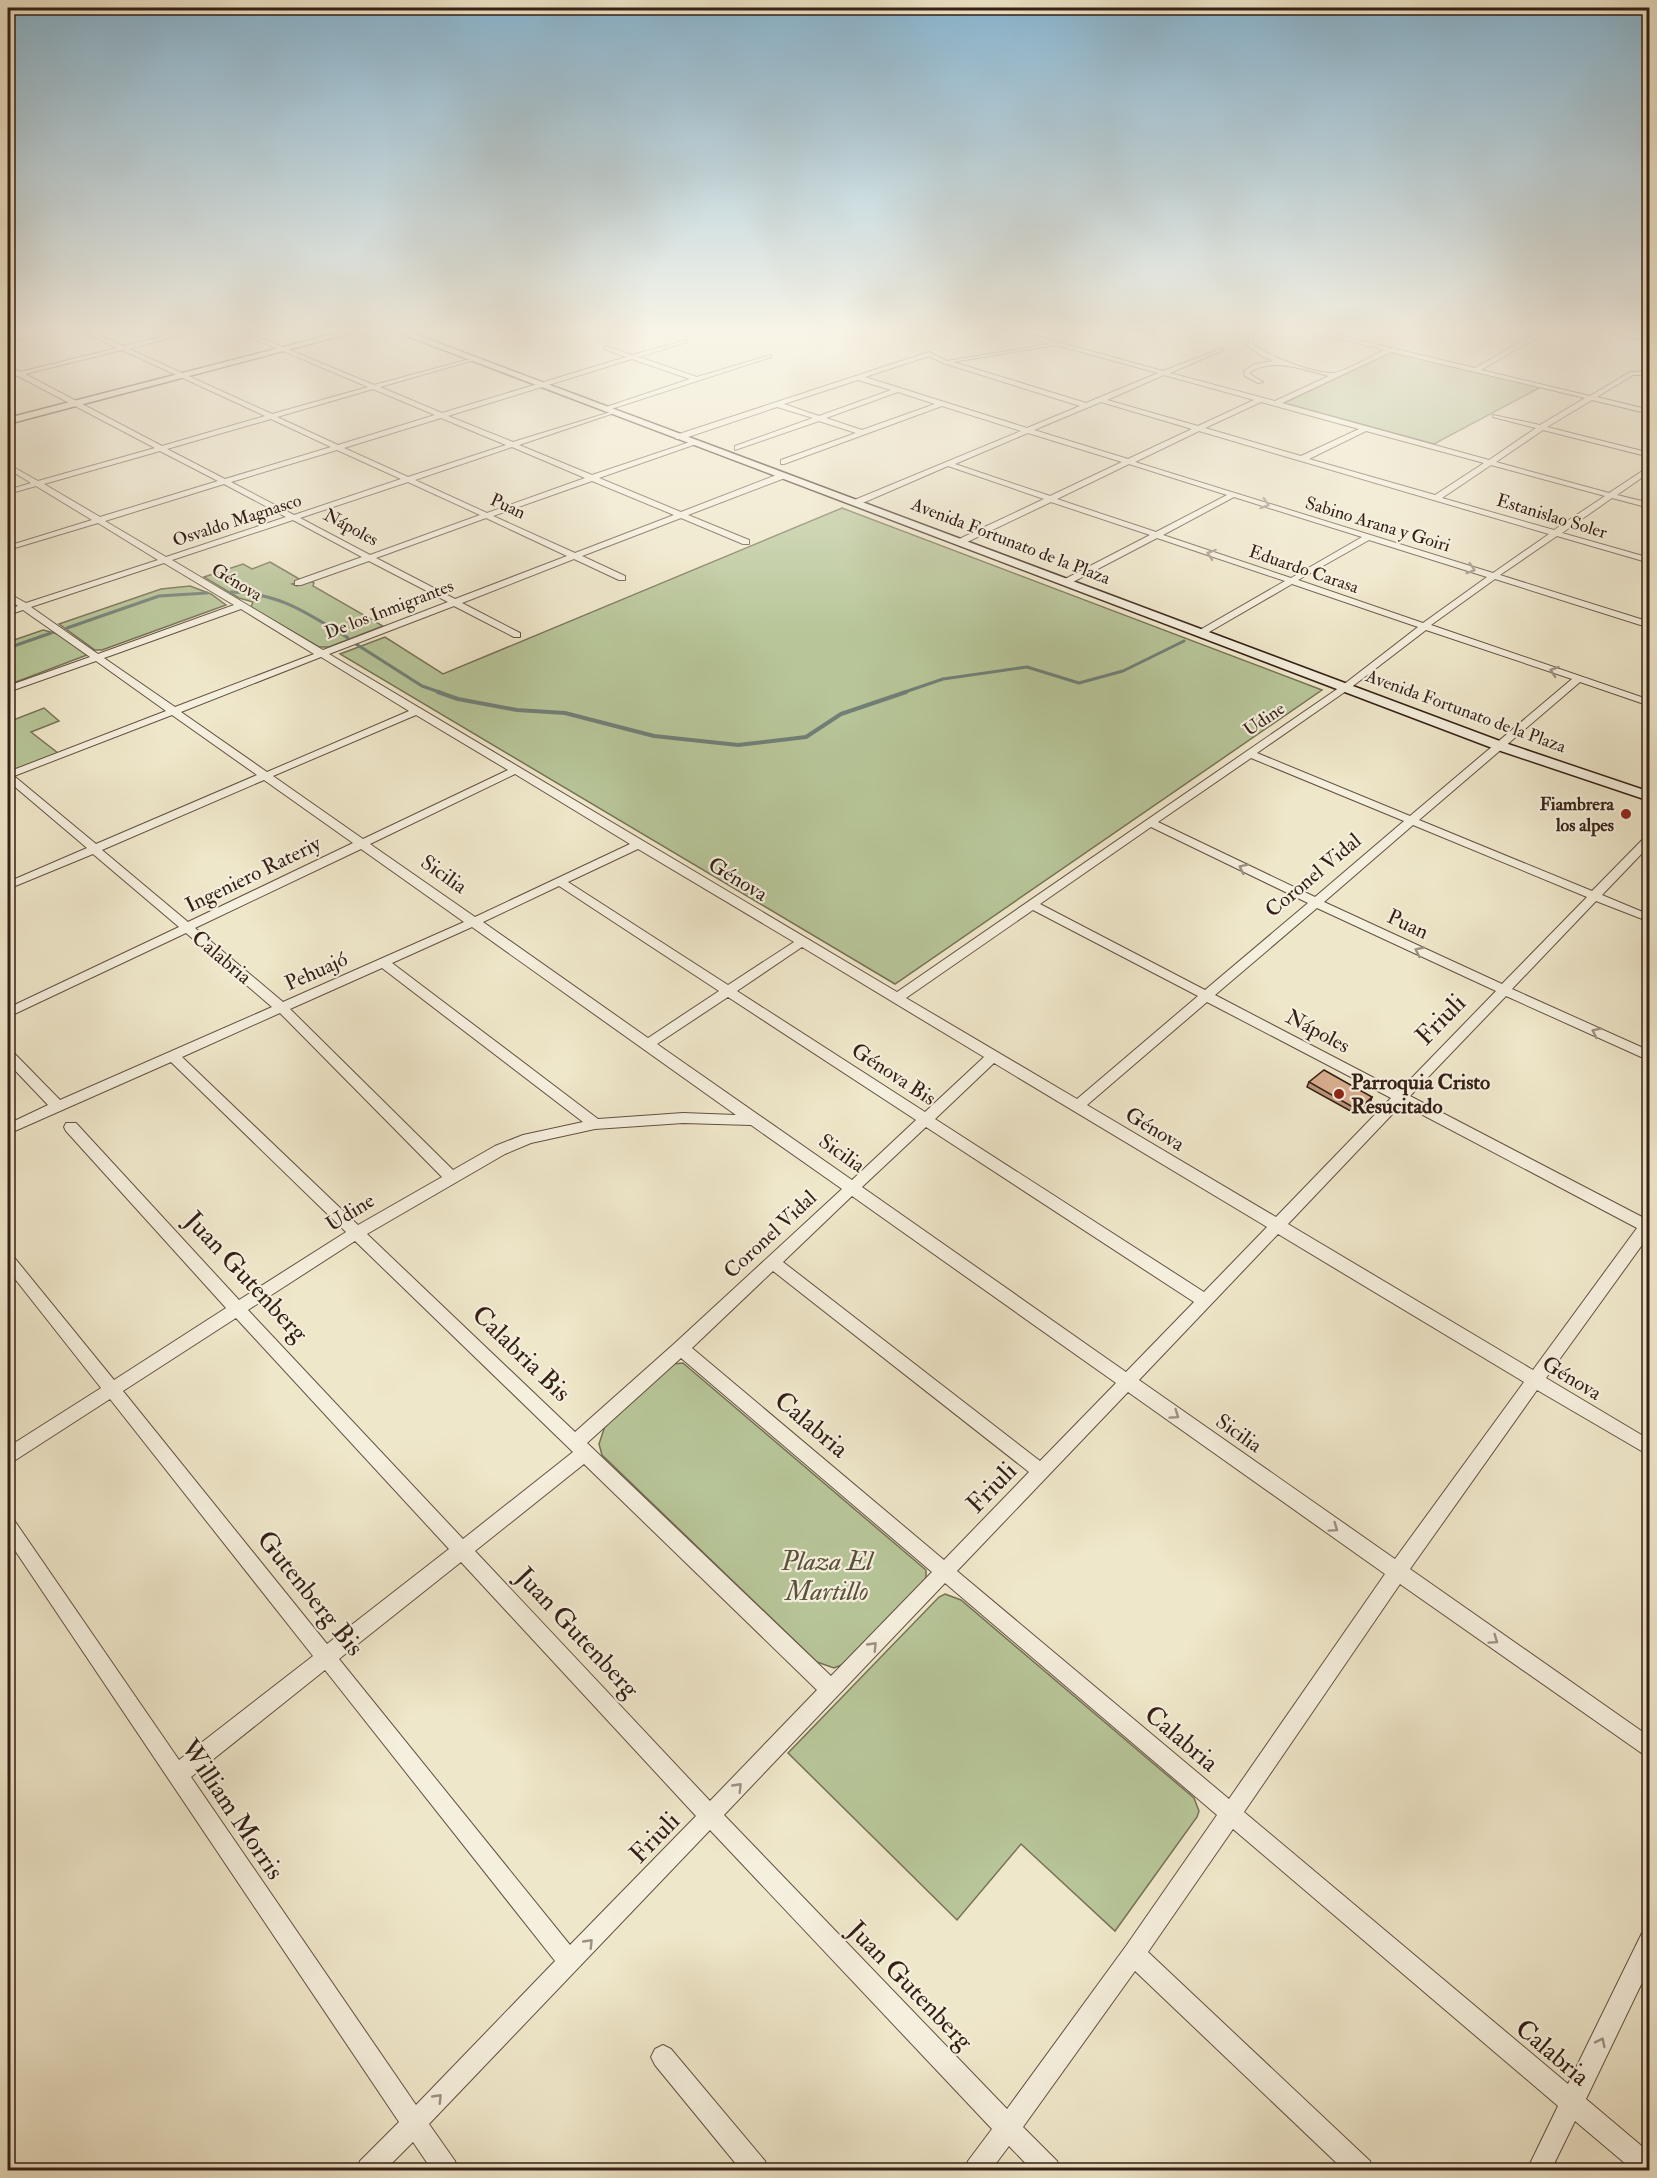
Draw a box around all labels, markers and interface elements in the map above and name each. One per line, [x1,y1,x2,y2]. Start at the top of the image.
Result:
street label: Puan [486,488,529,525]
street label: Osvaldo Magnasco [170,489,305,552]
street label: Estanislao Soler [1494,489,1610,544]
street label: Sabino Arana y Goiri [1303,491,1453,558]
street label: Avenida Fortunato de la Plaza [907,493,1114,590]
one-way arrow [1259,497,1270,509]
street label: Nápoles [319,503,382,551]
street label: Eduardo Carasa [1246,540,1362,599]
one-way arrow [1206,549,1216,562]
street label: Génova [207,558,267,607]
one-way arrow [1465,562,1476,574]
street label: De los Inmigrantes [322,574,457,645]
street label: Avenida Fortunato de la Plaza [1362,664,1569,759]
one-way arrow [1549,666,1560,679]
street label: Udine [1239,697,1290,742]
place label: Fiambrera los alpes [1540,793,1615,837]
marker: Fiambrera los alpes [1619,807,1633,821]
street label: Coronel Vidal [1260,827,1367,923]
street label: Ingeniero Rateriy [181,830,326,919]
street label: Sicilia [415,849,473,900]
street label: Génova [703,851,773,908]
one-way arrow [1238,863,1249,875]
street label: Puan [1383,903,1433,946]
street label: Calabria [186,924,258,991]
street label: Pehuajó [281,946,352,997]
one-way arrow [1415,946,1426,958]
street label: Friuli [1409,987,1473,1052]
street label: Nápoles [1281,1003,1354,1060]
one-way arrow [1592,1028,1603,1040]
street label: Génova Bis [846,1037,941,1112]
place label: Parroquia Cristo Resucitado [1351,1069,1490,1120]
marker: Parroquia Cristo Resucitado [1332,1087,1346,1101]
street label: Génova [1120,1101,1190,1158]
street label: Sicilia [813,1128,871,1179]
street label: Coronel Vidal [718,1184,823,1284]
street label: Udine [321,1187,380,1238]
street label: Juan Gutenberg [177,1204,316,1349]
street label: Calabria Bis [465,1299,577,1409]
street label: Génova [1537,1350,1607,1407]
street label: Calabria [768,1385,855,1465]
one-way arrow [1169,1408,1180,1419]
street label: Sicilia [1210,1408,1268,1459]
street label: Friuli [960,1455,1024,1520]
one-way arrow [1328,1521,1339,1532]
street label: Gutenberg Bis [250,1524,371,1663]
park label: Plaza El Martillo [780,1546,875,1608]
street label: Juan Gutenberg [508,1560,647,1705]
one-way arrow [1487,1633,1498,1644]
one-way arrow [866,1643,877,1653]
street label: Calabria [1138,1699,1225,1779]
street label: William Morris [173,1732,291,1886]
one-way arrow [731,1783,742,1793]
street label: Friuli [623,1805,687,1870]
street label: Juan Gutenberg [840,1914,981,2058]
one-way arrow [581,1939,592,1950]
street label: Calabria [1509,2013,1596,2093]
one-way arrow [1594,2038,1606,2049]
one-way arrow [431,2094,442,2105]

